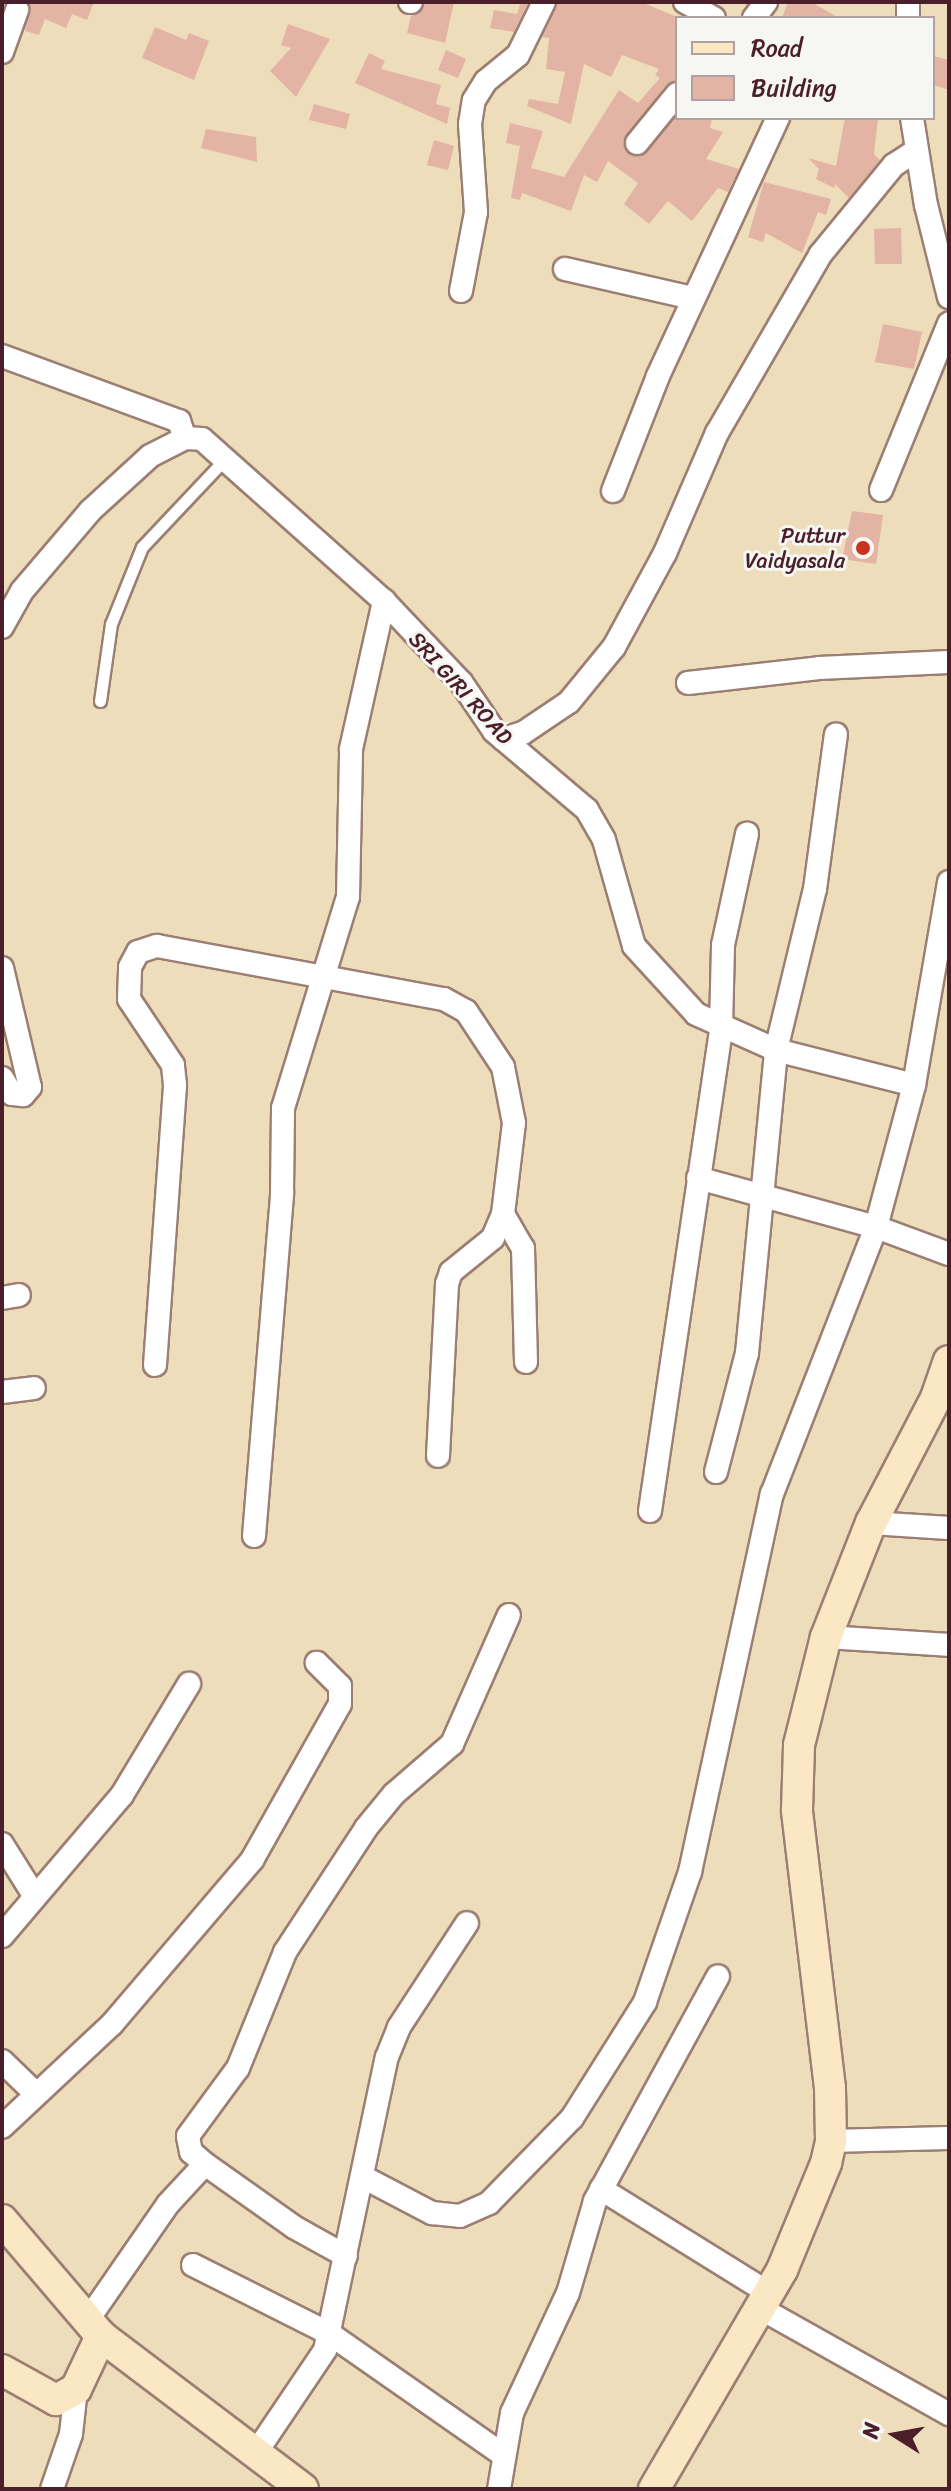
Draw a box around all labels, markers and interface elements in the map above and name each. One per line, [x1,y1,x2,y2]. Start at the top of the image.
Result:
legend [675,16,935,120]
text: Road [751,27,802,69]
text: Building [751,67,837,109]
place label: Puttur Vaidyasala [745,522,845,574]
marker: Puttur Vaidyasala [852,537,874,559]
street label: SRI GIRI ROAD [403,625,519,751]
north arrow [855,2395,935,2475]
text: N [850,2419,892,2442]

